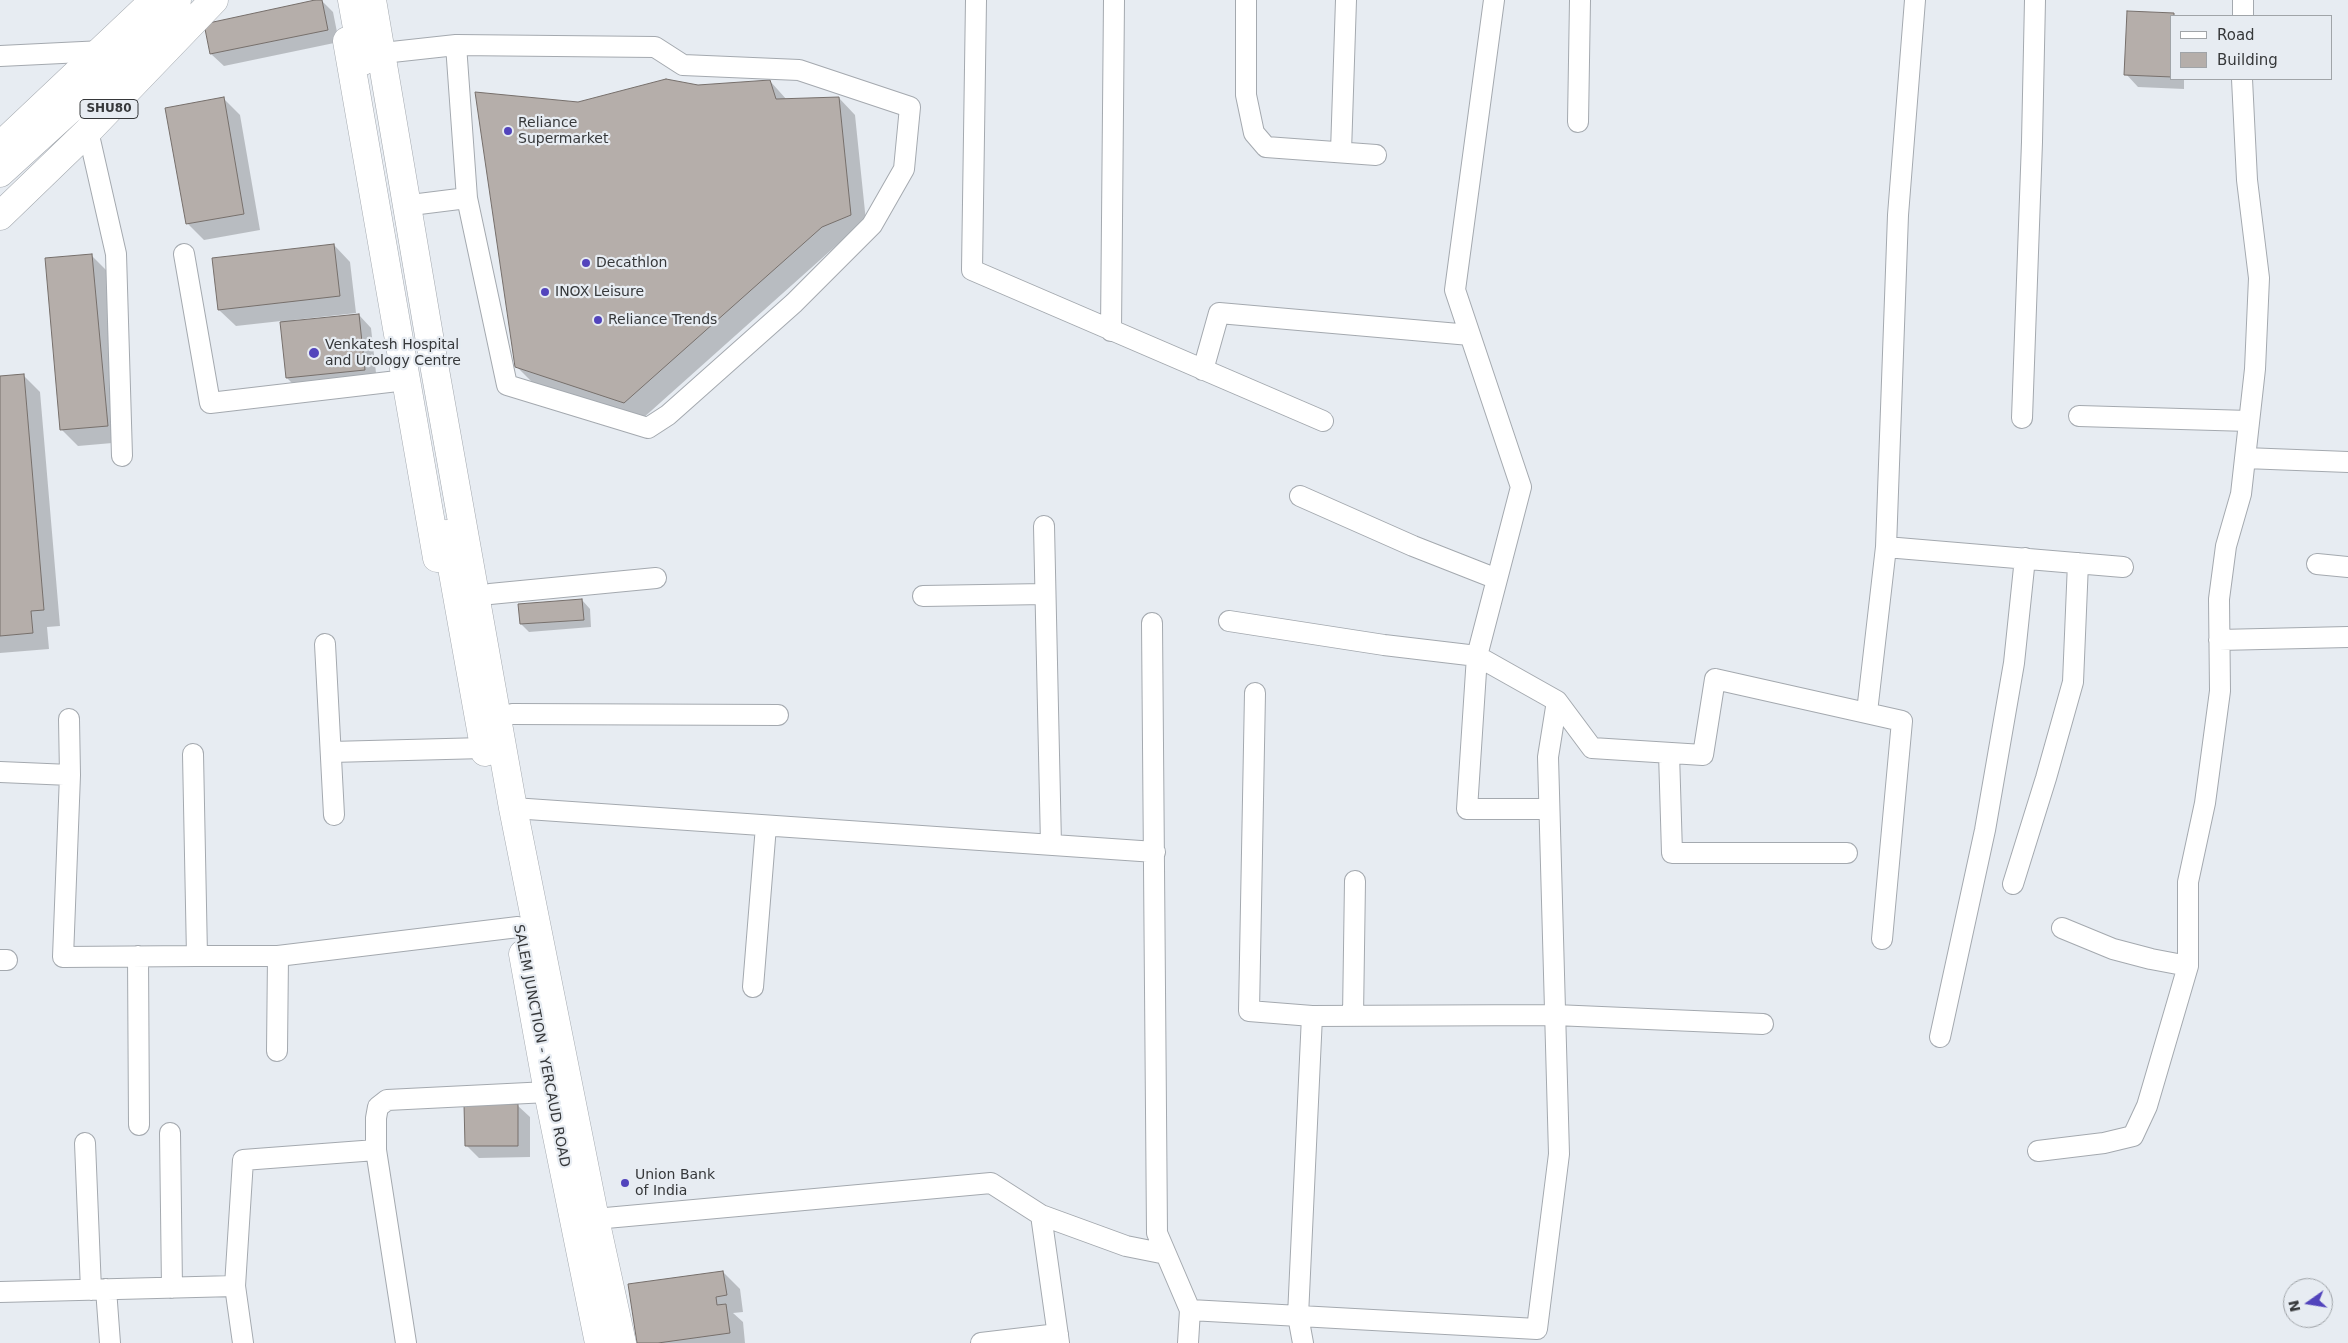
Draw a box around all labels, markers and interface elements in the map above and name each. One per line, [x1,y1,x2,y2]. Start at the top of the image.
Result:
legend [2170,15,2333,80]
text: Road [2217,26,2255,44]
text: Building [2217,51,2278,69]
road number: SHU80 [80,100,138,118]
place label: Reliance Supermarket [518,115,608,148]
marker: Reliance Supermarket [502,125,514,137]
place label: Decathlon [596,255,667,271]
marker: Decathlon [580,257,592,269]
place label: INOX Leisure [555,284,644,300]
marker: INOX Leisure [539,286,551,298]
place label: Reliance Trends [608,312,717,328]
marker: Reliance Trends [592,314,604,326]
place label: Venkatesh Hospital and Urology Centre [325,337,461,370]
marker: Venkatesh Hospital and Urology Centre [307,346,321,360]
street label: SALEM JUNCTION - YERCAUD ROAD [509,923,573,1169]
place label: Union Bank of India [635,1167,715,1200]
marker: Union Bank of India [619,1177,631,1189]
north arrow [2283,1278,2333,1328]
text: N [2285,1299,2303,1314]

